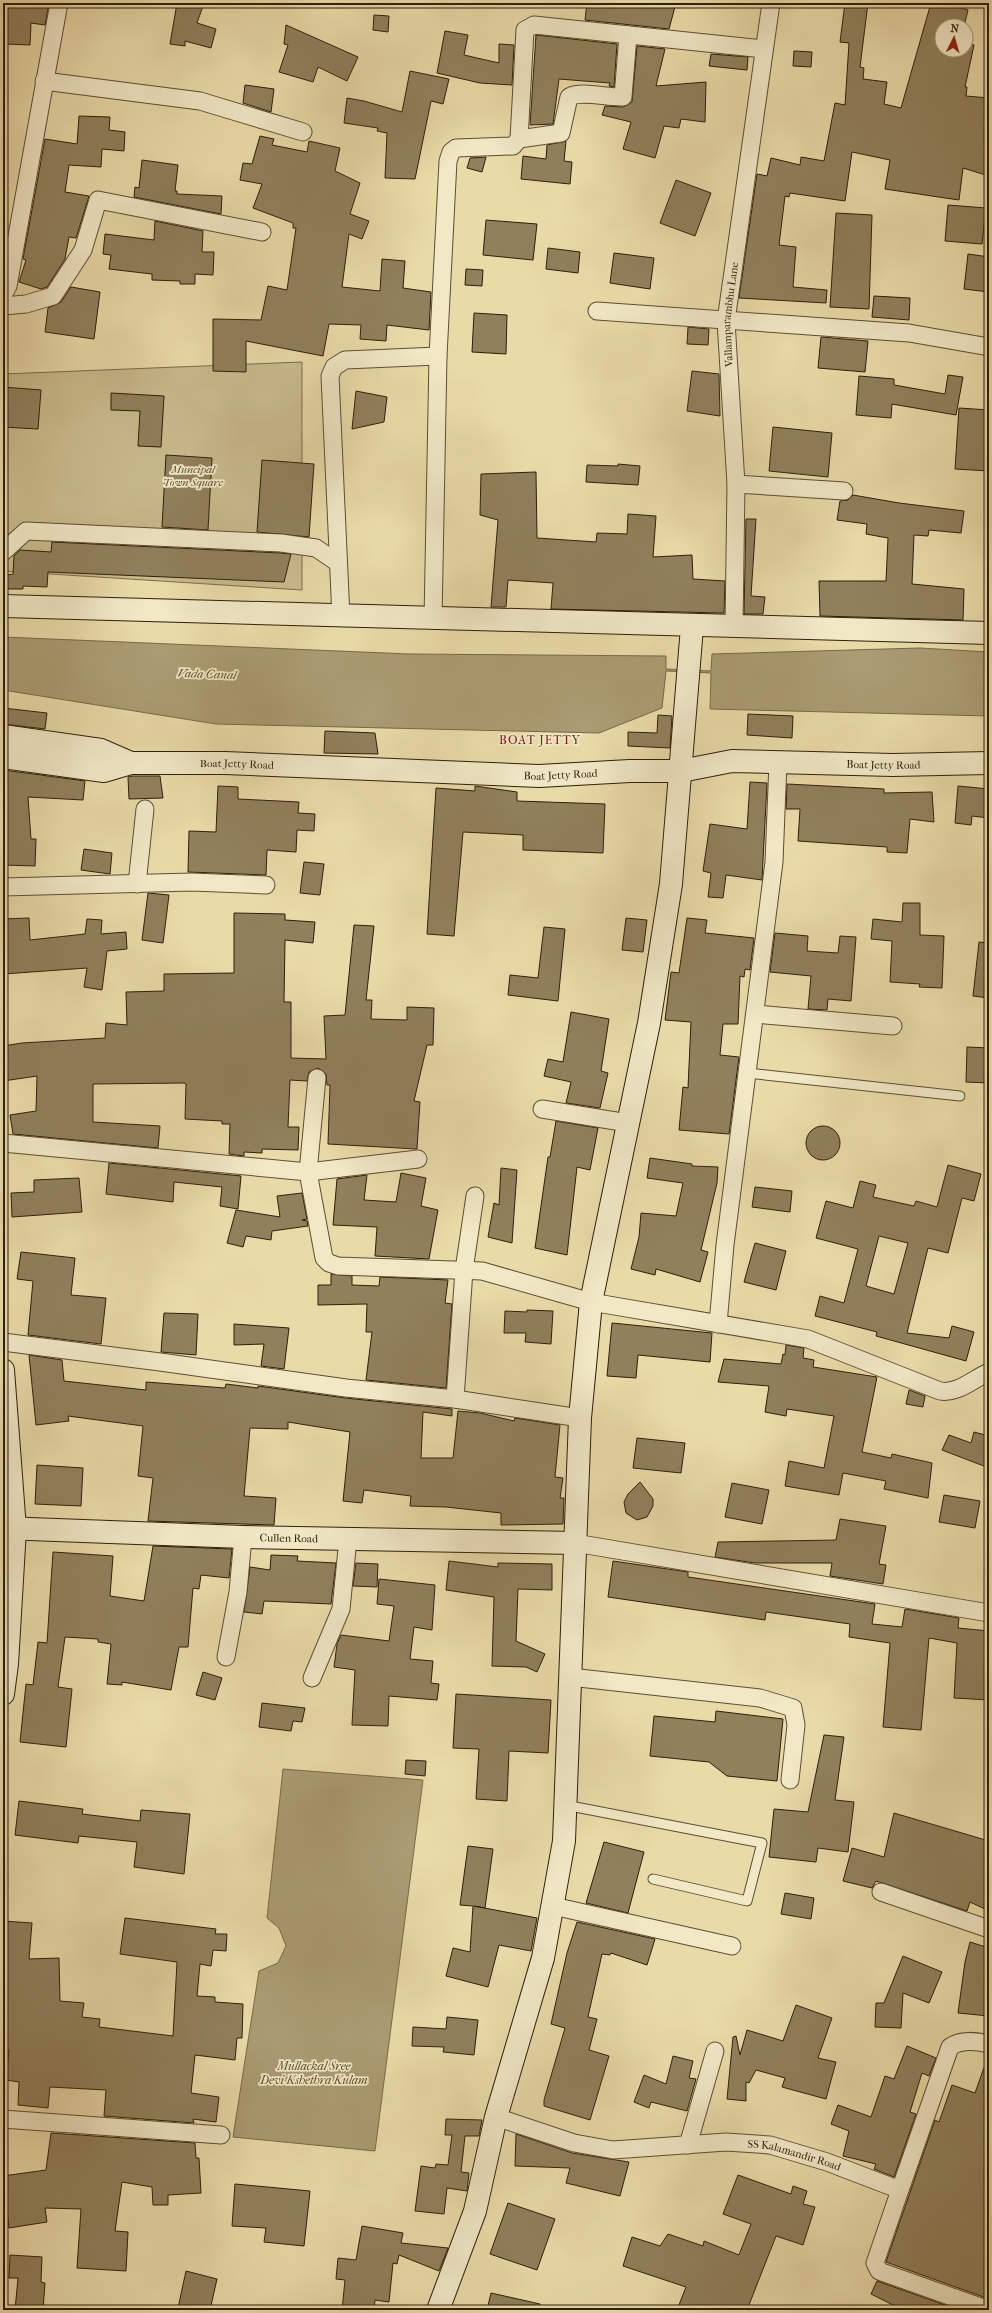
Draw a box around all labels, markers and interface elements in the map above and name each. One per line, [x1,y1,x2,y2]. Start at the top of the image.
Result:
north arrow [934,18,974,58]
text: N [950,22,960,35]
street label: Vallamparambhu Lane [719,261,741,369]
park label: Muncipal Town Square [163,463,223,489]
water label: Vada Canal [177,666,239,682]
district label: BOAT JETTY [499,733,581,747]
street label: Boat Jetty Road [200,756,275,772]
street label: Boat Jetty Road [846,757,922,772]
street label: Boat Jetty Road [523,766,599,783]
street label: Cullen Road [260,1531,319,1545]
water label: Mullackal Sree Devi Kshethra Kulam [259,2059,368,2087]
street label: SS Kalamandir Road [747,2137,844,2174]

